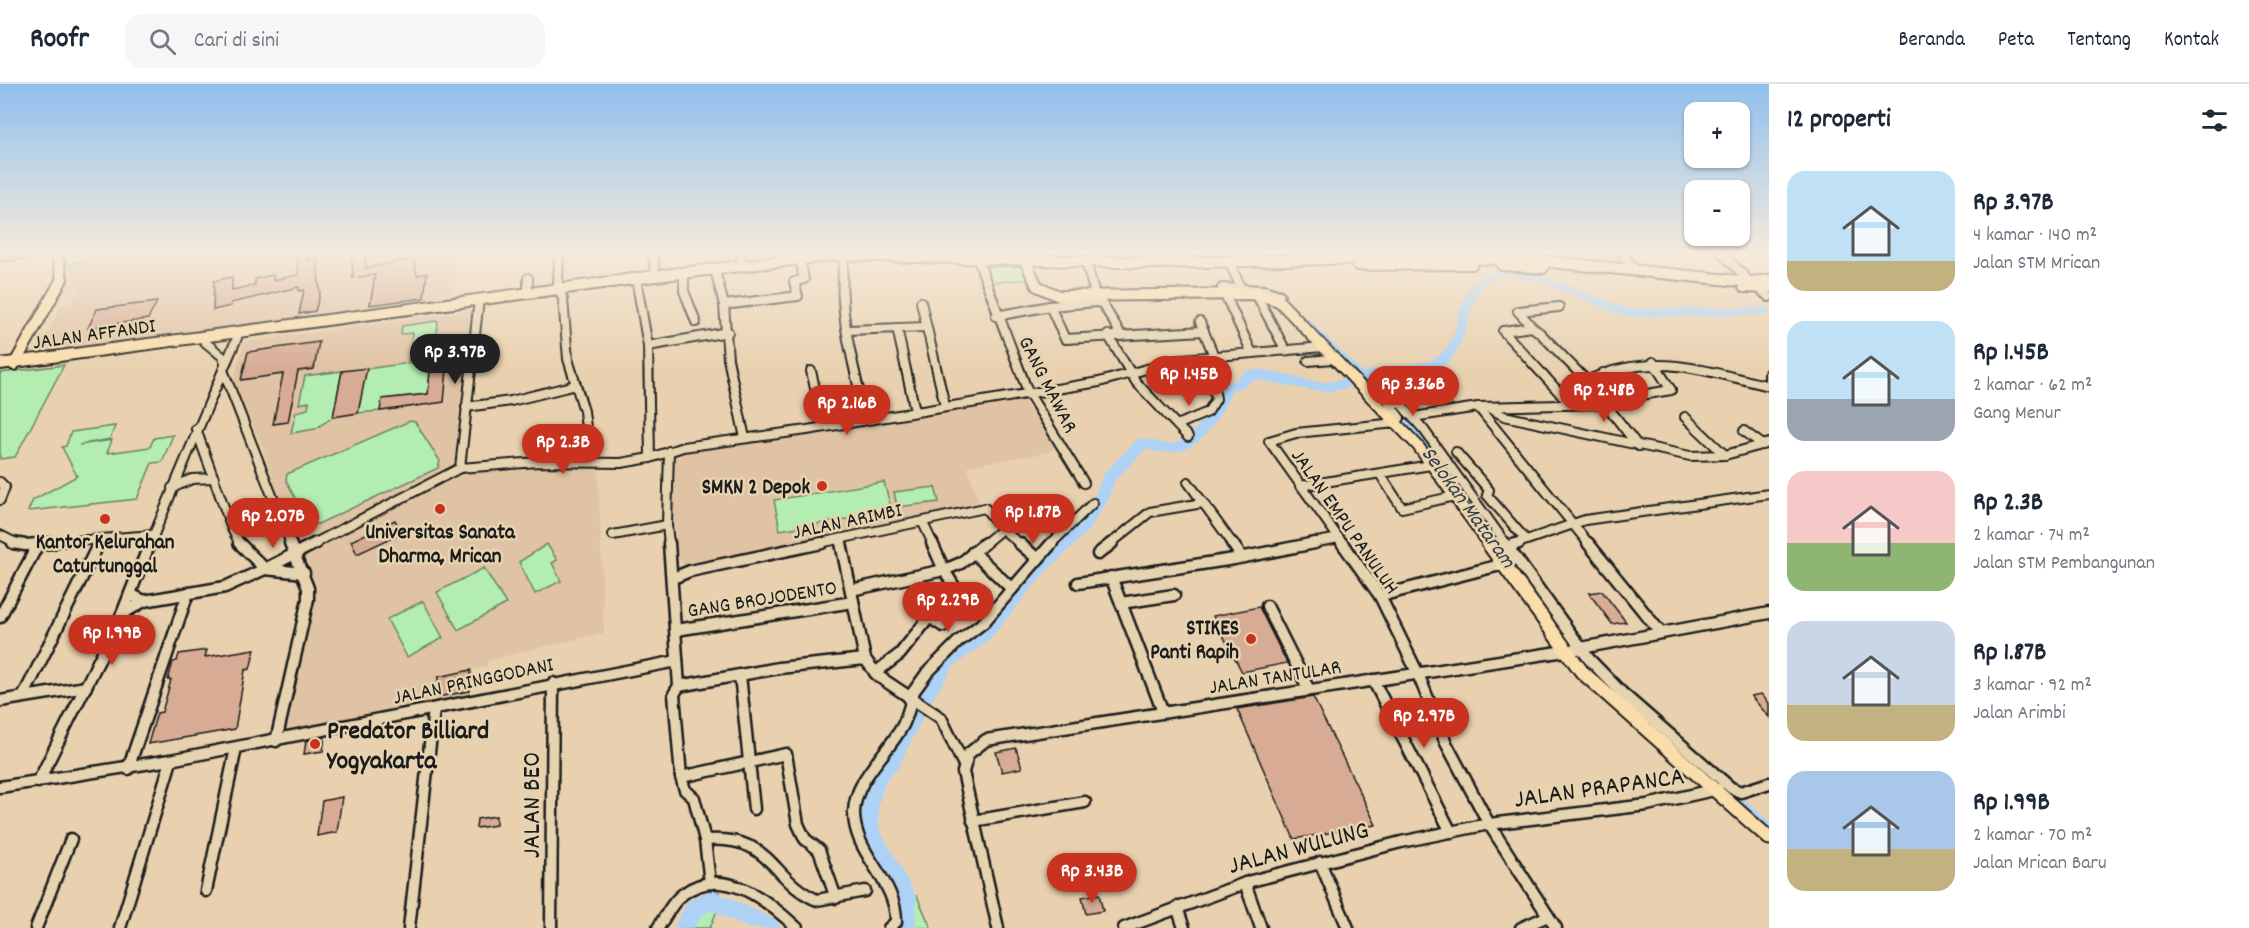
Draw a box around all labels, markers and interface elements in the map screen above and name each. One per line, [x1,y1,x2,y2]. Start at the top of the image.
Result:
search box [125,14,545,68]
text: Roofr [30,21,89,61]
icon: search [146,25,179,58]
text: Cari di sini [194,26,279,57]
text: Beranda [1899,26,1965,56]
text: Peta [1998,26,2034,56]
text: Tentang [2067,26,2131,56]
text: Kontak [2164,26,2219,56]
map controls [1684,102,1750,246]
button: + [1684,102,1750,168]
text: 12 properti [1787,102,1891,139]
icon: filters [2198,104,2231,137]
button: − [1684,180,1750,246]
text: Rp 3.97B [1973,185,2054,222]
icon: home [1835,195,1907,267]
text: 4 kamar · 140 m² [1973,222,2097,250]
text: Jalan STM Mrican [1973,250,2100,278]
street label: JALAN AFFANDI [31,312,158,359]
street label: GANG MAWAR [1009,332,1084,439]
pin: Rp 3.97B [393,334,517,385]
text: Rp 1.45B [1973,335,2049,372]
text: Rp 3.97B [424,339,486,367]
icon: home [1835,345,1907,417]
pin: Rp 1.45B [1127,356,1251,407]
text: Rp 1.45B [1160,361,1218,389]
pin: Rp 3.36B [1351,366,1475,417]
text: Rp 3.36B [1381,371,1445,399]
pin: Rp 2.48B [1542,372,1666,423]
text: 2 kamar · 62 m² [1973,372,2092,400]
text: Rp 2.48B [1573,377,1635,405]
pin: Rp 2.16B [785,385,909,436]
text: Rp 2.16B [817,390,877,418]
text: Gang Menur [1973,400,2061,428]
pin: Rp 2.3B [508,424,618,475]
text: Rp 2.3B [536,429,590,457]
water label: Selokan Mataram [1412,441,1523,576]
street label: JALAN EMPU PANULUH [1282,444,1405,602]
place label: SMKN 2 Depok [702,474,810,504]
marker: SMKN 2 Depok [815,479,829,493]
text: Rp 2.3B [1973,485,2043,522]
pin: Rp 1.87B [971,494,1095,545]
icon: home [1835,495,1907,567]
street label: JALAN ARIMBI [790,497,906,549]
pin: Rp 2.07B [211,498,335,549]
text: Rp 1.87B [1005,499,1061,527]
marker: Universitas Sanata Dharma, Mrican [433,502,447,516]
text: Rp 2.07B [241,503,305,531]
marker: Kantor Kelurahan Caturtunggal [98,512,112,526]
place label: Universitas Sanata Dharma, Mrican [365,519,516,573]
text: 2 kamar · 74 m² [1973,522,2090,550]
place label: Kantor Kelurahan Caturtunggal [36,529,175,583]
text: Jalan STM Pembangunan [1973,550,2155,578]
street label: GANG BROJODENTO [686,574,839,628]
pin: Rp 2.29B [886,582,1010,633]
text: Rp 2.29B [917,587,979,615]
pin: Rp 1.99B [50,615,174,666]
place label: STIKES Panti Rapih [1150,615,1239,669]
text: Rp 1.99B [82,620,142,648]
marker: STIKES Panti Rapih [1244,632,1258,646]
text: Rp 1.87B [1973,635,2046,672]
icon: home [1835,645,1907,717]
street label: JALAN PRINGGODANI [391,651,557,715]
street label: JALAN TANTULAR [1207,654,1344,704]
text: 3 kamar · 92 m² [1973,672,2092,700]
pin: Rp 2.97B [1362,698,1486,749]
text: Jalan Arimbi [1973,700,2066,728]
text: Rp 2.97B [1393,703,1455,731]
place label: Predator Billiard Yogyakarta [326,714,489,781]
marker: Predator Billiard Yogyakarta [308,737,322,751]
street label: JALAN BEO [515,752,552,858]
street label: JALAN PRAPANCA [1512,759,1687,820]
text: Rp 1.99B [1973,785,2050,822]
icon: home [1835,795,1907,867]
street label: JALAN WULUNG [1225,813,1373,886]
text: 2 kamar · 70 m² [1973,822,2092,850]
text: Jalan Mrican Baru [1973,850,2107,878]
pin: Rp 3.43B [1030,853,1154,904]
text: Rp 3.43B [1061,858,1123,886]

